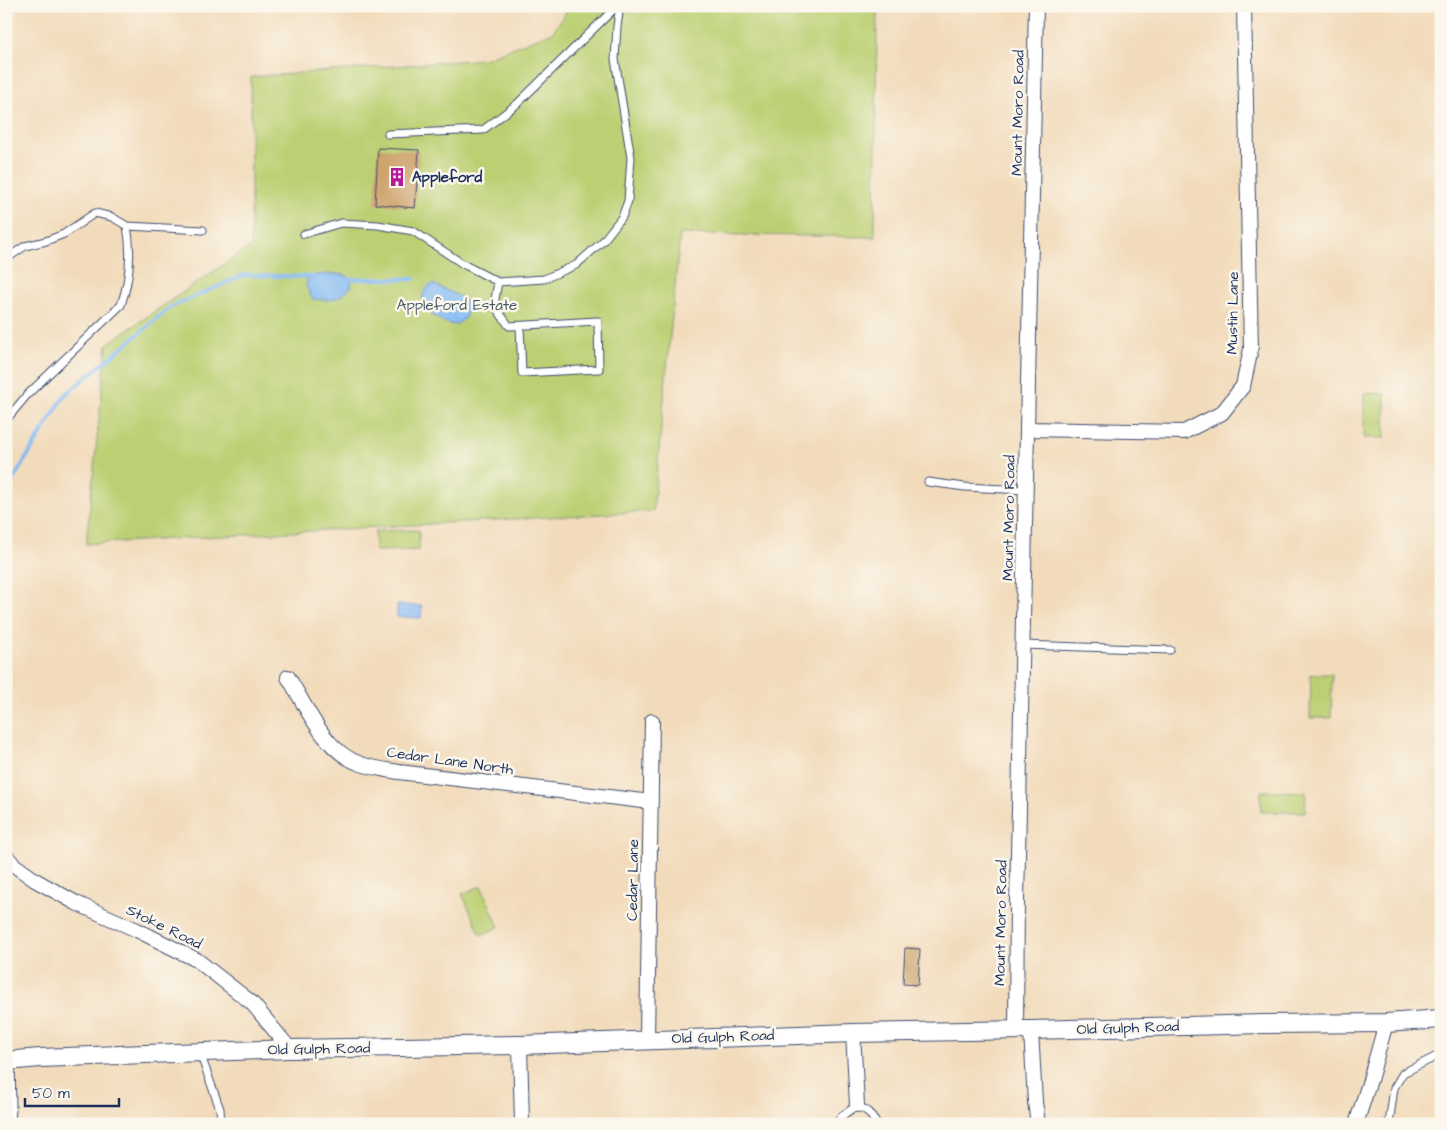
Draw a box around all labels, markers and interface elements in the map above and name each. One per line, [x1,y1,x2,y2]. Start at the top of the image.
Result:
street label: Mount Moro Road [1006,49,1030,176]
building icon: Appleford [386,166,408,188]
place label: Appleford [412,167,482,188]
street label: Mustin Lane [1222,271,1244,355]
park label: Appleford Estate [397,295,517,316]
street label: Mount Moro Road [997,454,1021,581]
street label: Cedar Lane North [385,742,515,780]
street label: Cedar Lane [622,839,644,921]
street label: Mount Moro Road [989,859,1013,986]
street label: Stoke Road [123,900,206,955]
street label: Old Gulph Road [1076,1016,1180,1040]
street label: Old Gulph Road [671,1025,775,1049]
street label: Old Gulph Road [267,1038,371,1060]
scale bar [25,1075,119,1107]
text: 50 m [32,1083,70,1104]

